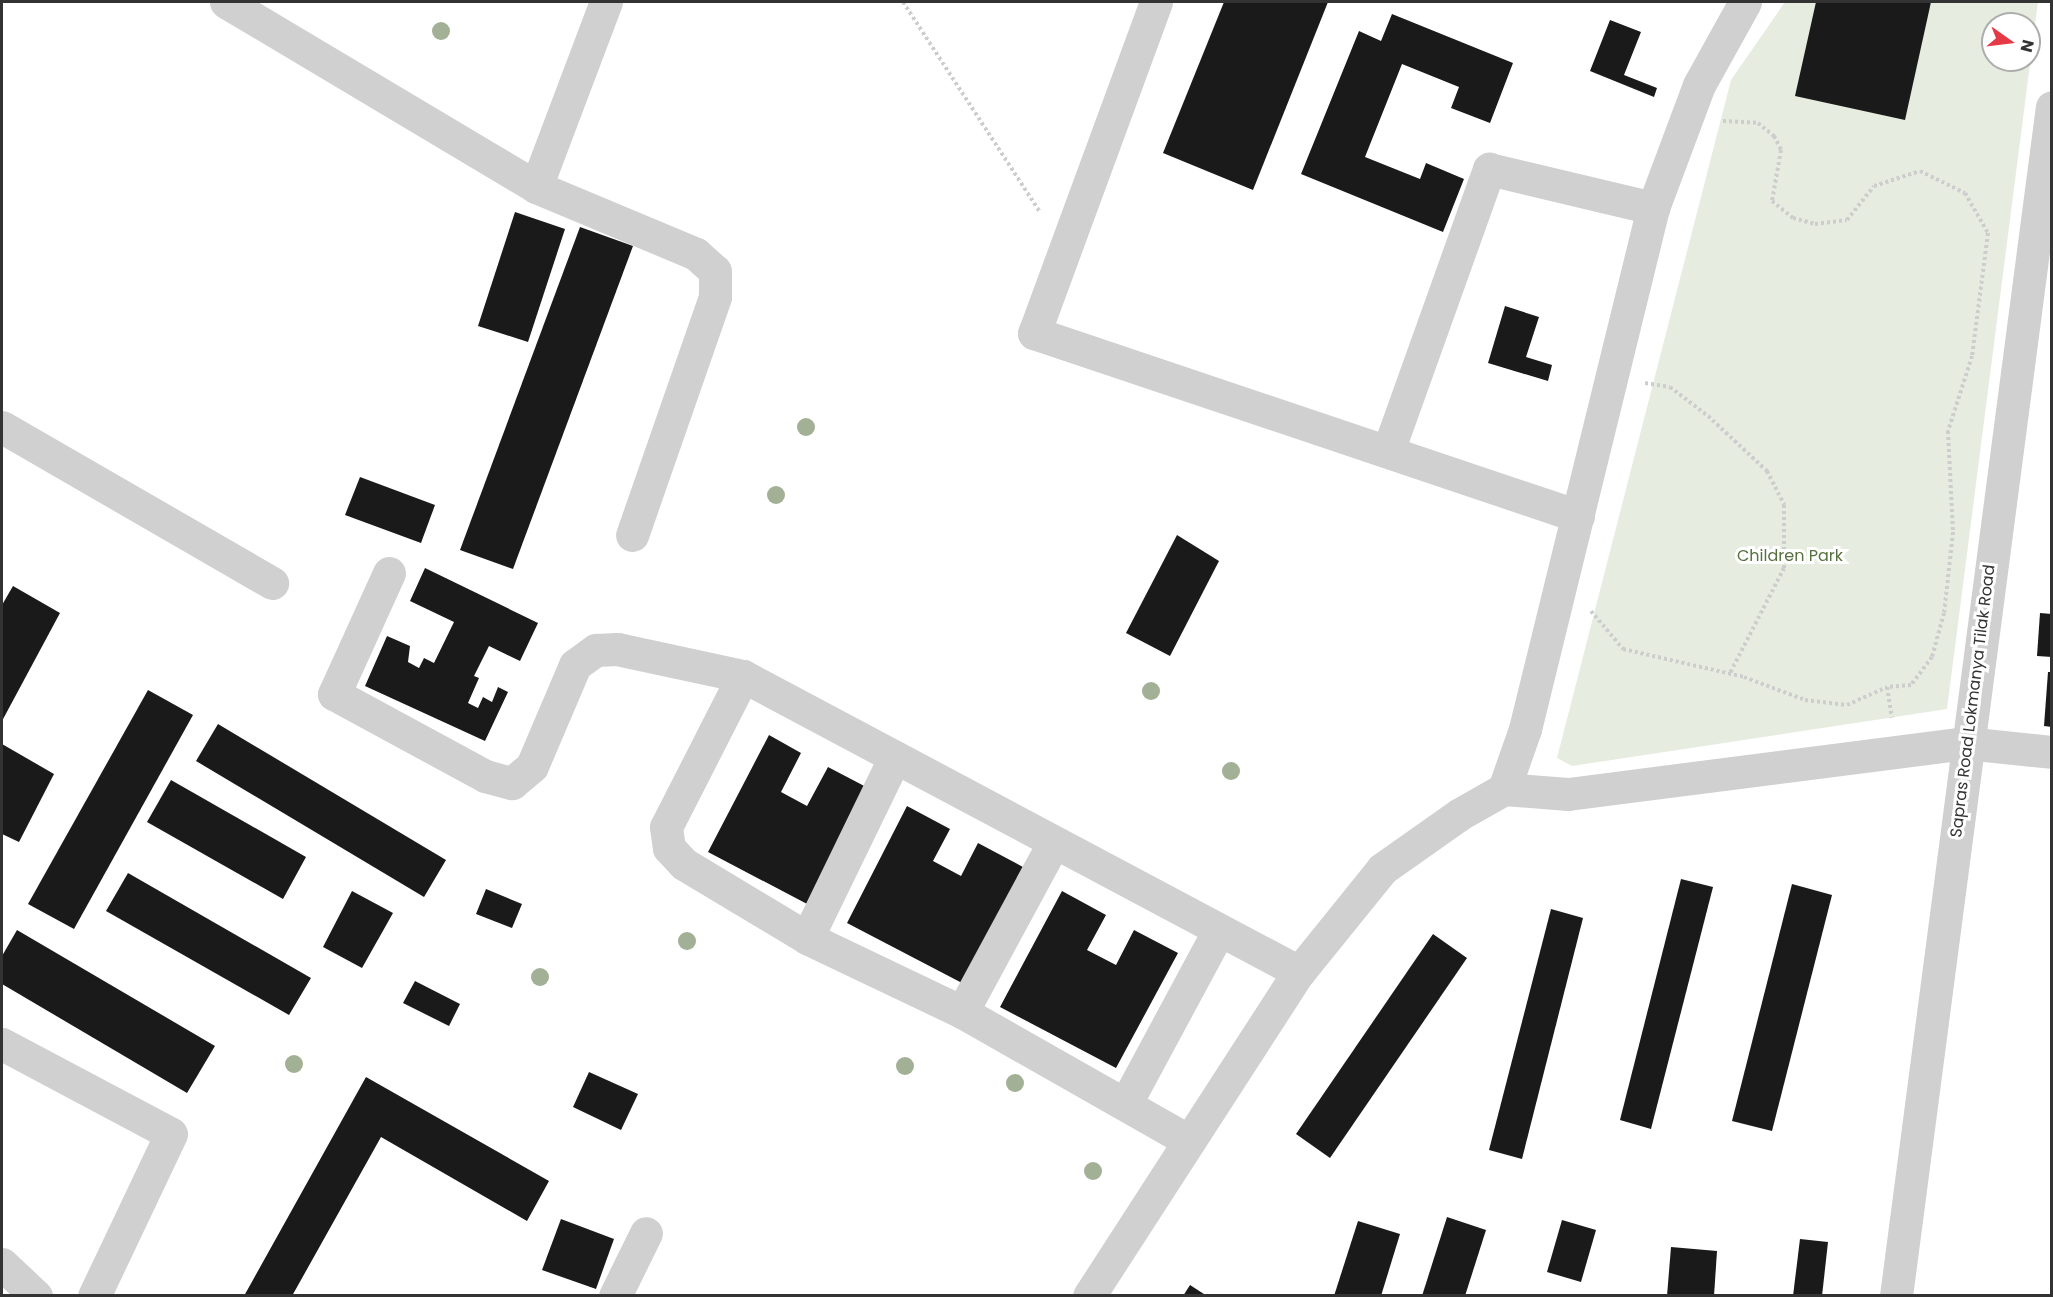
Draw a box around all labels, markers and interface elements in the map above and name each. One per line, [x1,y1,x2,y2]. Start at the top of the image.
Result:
north arrow [1981,12,2041,72]
text: N [2014,37,2040,55]
park label: Children Park [1737,546,1843,566]
street label: Sapras Road Lokmanya Tilak Road [1947,563,1999,839]

